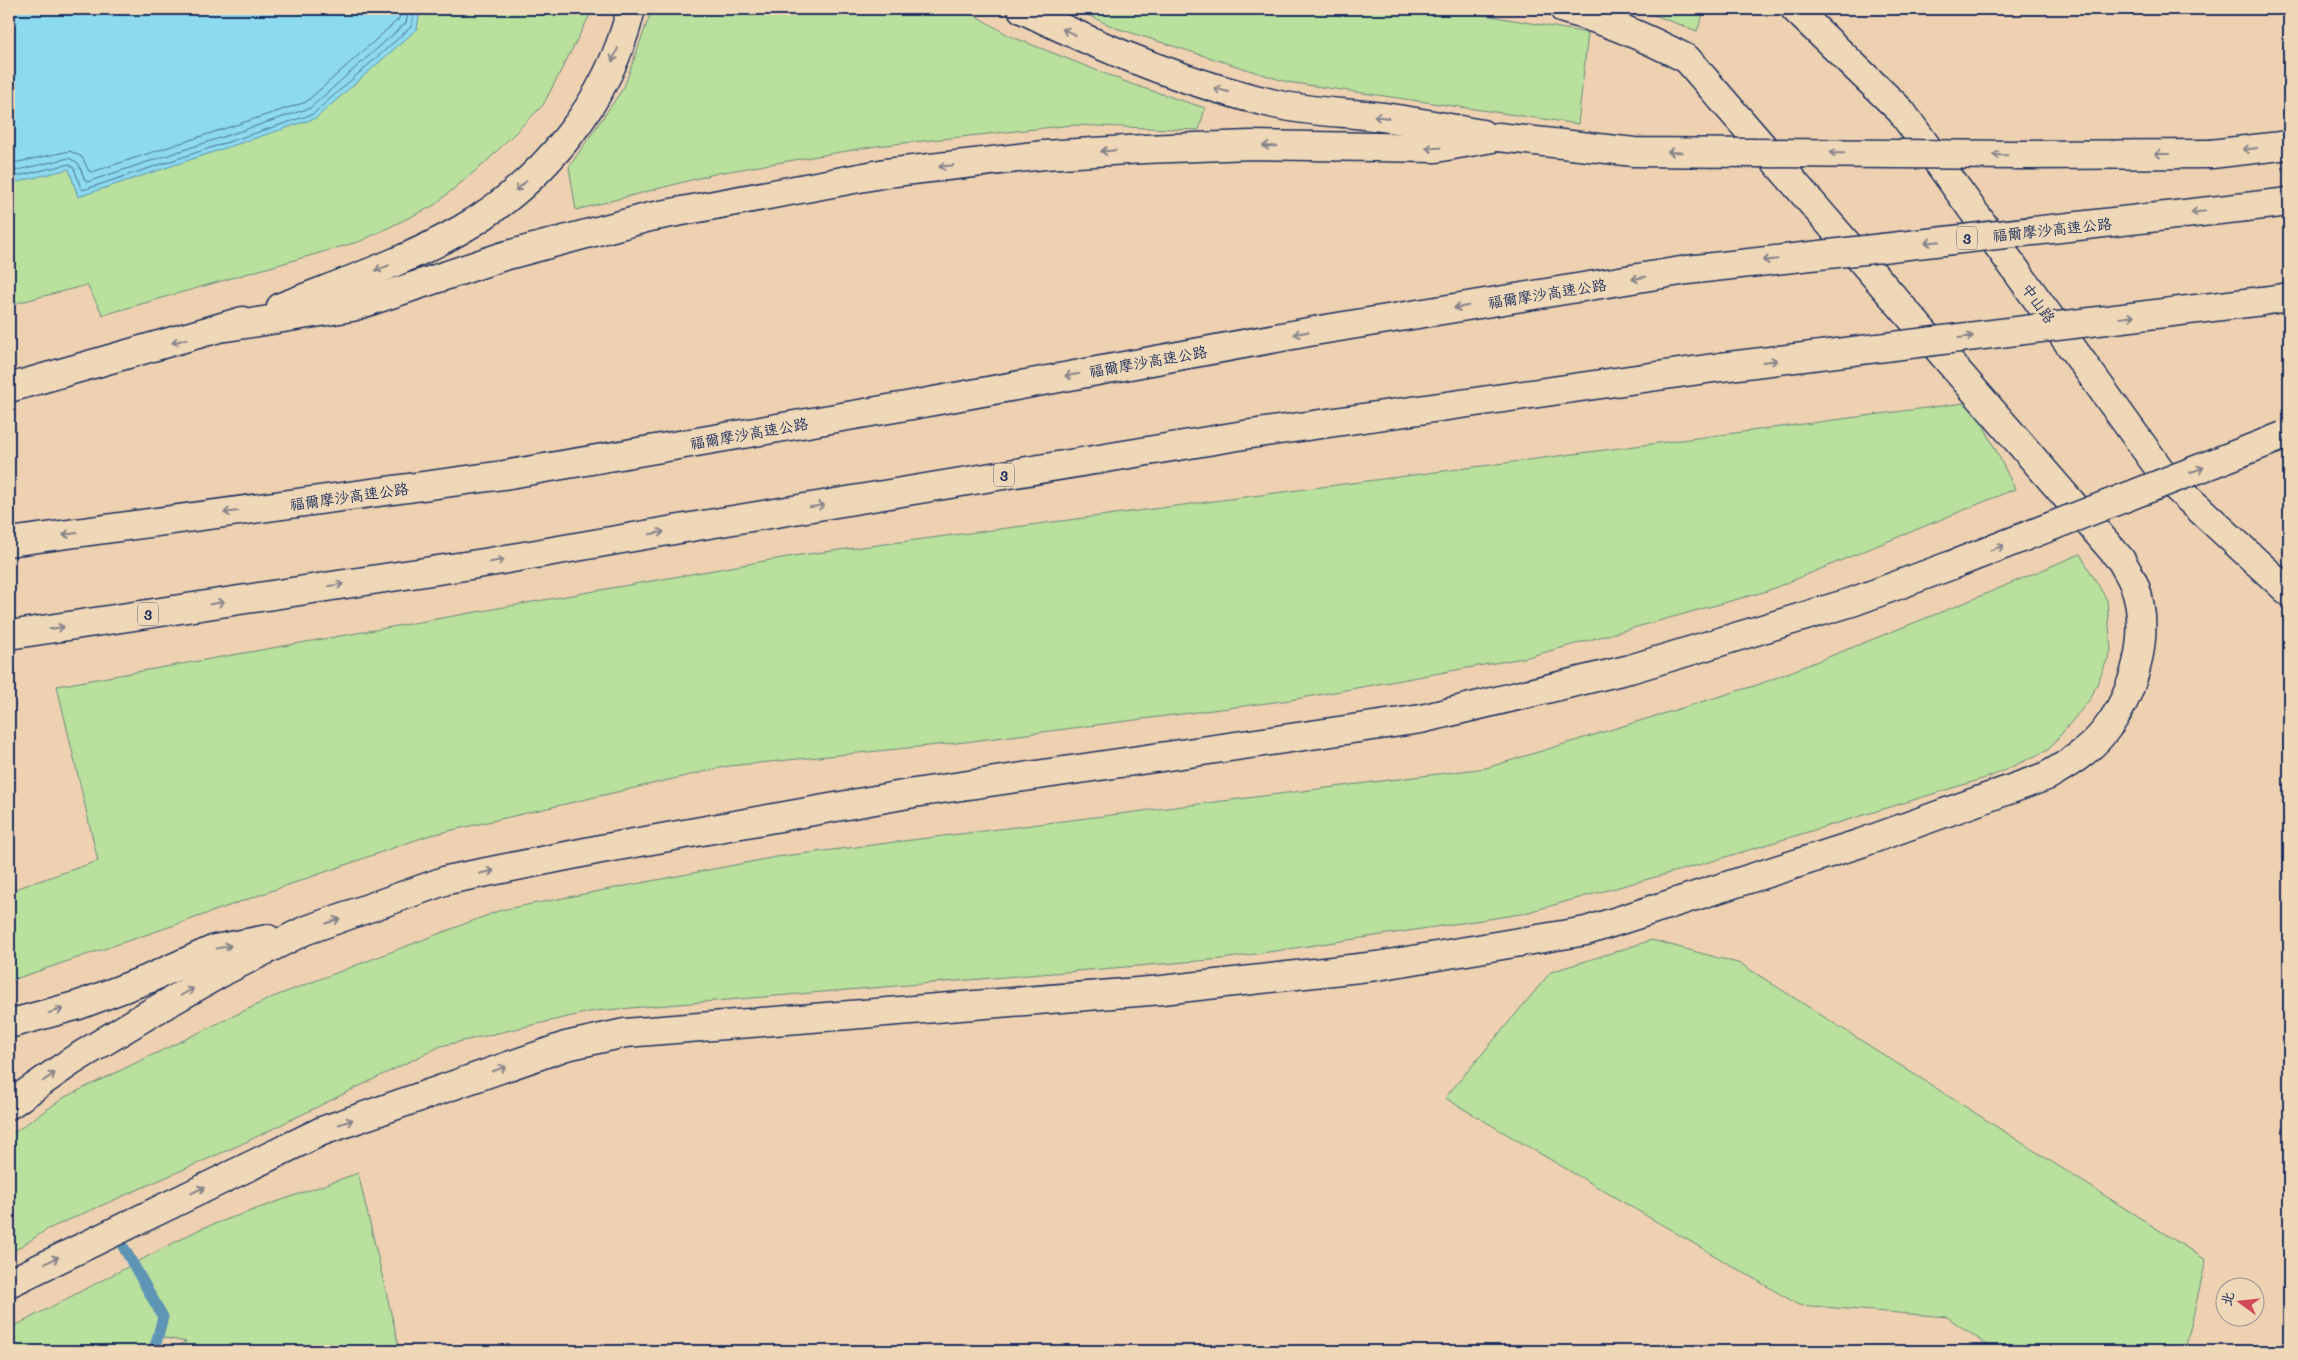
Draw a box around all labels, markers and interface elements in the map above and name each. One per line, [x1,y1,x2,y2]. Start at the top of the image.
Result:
one-way arrow [1062,27,1077,37]
one-way arrow [610,47,620,62]
one-way arrow [1214,84,1230,94]
one-way arrow [1373,112,1389,122]
one-way arrow [1262,141,1278,151]
one-way arrow [1425,143,1441,152]
one-way arrow [2242,144,2258,154]
one-way arrow [1100,146,1116,156]
one-way arrow [1667,147,1684,157]
one-way arrow [1830,148,1846,158]
one-way arrow [2155,149,2171,159]
one-way arrow [1992,150,2008,160]
one-way arrow [938,161,954,171]
one-way arrow [515,180,528,191]
one-way arrow [2190,207,2206,217]
street label: 福爾摩沙高速公路 [1991,213,2113,245]
road number: 3 [1957,227,1977,250]
one-way arrow [1924,237,1940,247]
one-way arrow [1763,255,1779,265]
one-way arrow [375,263,390,273]
one-way arrow [1631,273,1647,283]
street label: 福爾摩沙高速公路 [1486,274,1608,312]
street label: 中山路 [2018,279,2060,327]
one-way arrow [1454,302,1470,312]
one-way arrow [2119,312,2135,322]
one-way arrow [1293,329,1309,339]
one-way arrow [1958,332,1974,342]
one-way arrow [172,337,188,346]
street label: 福爾摩沙高速公路 [1087,341,1209,381]
one-way arrow [1762,356,1778,366]
one-way arrow [1065,371,1081,381]
street label: 福爾摩沙高速公路 [688,413,810,453]
road number: 3 [994,464,1014,486]
one-way arrow [2190,464,2205,473]
street label: 福爾摩沙高速公路 [288,478,410,514]
one-way arrow [809,501,825,511]
one-way arrow [223,507,239,517]
one-way arrow [649,527,665,537]
one-way arrow [62,529,78,539]
one-way arrow [1989,542,2004,552]
one-way arrow [489,556,505,566]
one-way arrow [328,579,344,589]
one-way arrow [209,597,225,607]
road number: 3 [138,602,158,626]
one-way arrow [49,623,65,633]
one-way arrow [479,866,495,876]
one-way arrow [324,916,340,925]
one-way arrow [215,942,231,952]
one-way arrow [179,987,194,996]
one-way arrow [47,1006,63,1015]
one-way arrow [491,1064,507,1073]
one-way arrow [42,1072,56,1083]
one-way arrow [338,1117,353,1126]
one-way arrow [190,1185,205,1194]
one-way arrow [44,1255,59,1265]
north arrow [2216,1278,2266,1328]
text: 北 [2216,1289,2238,1308]

